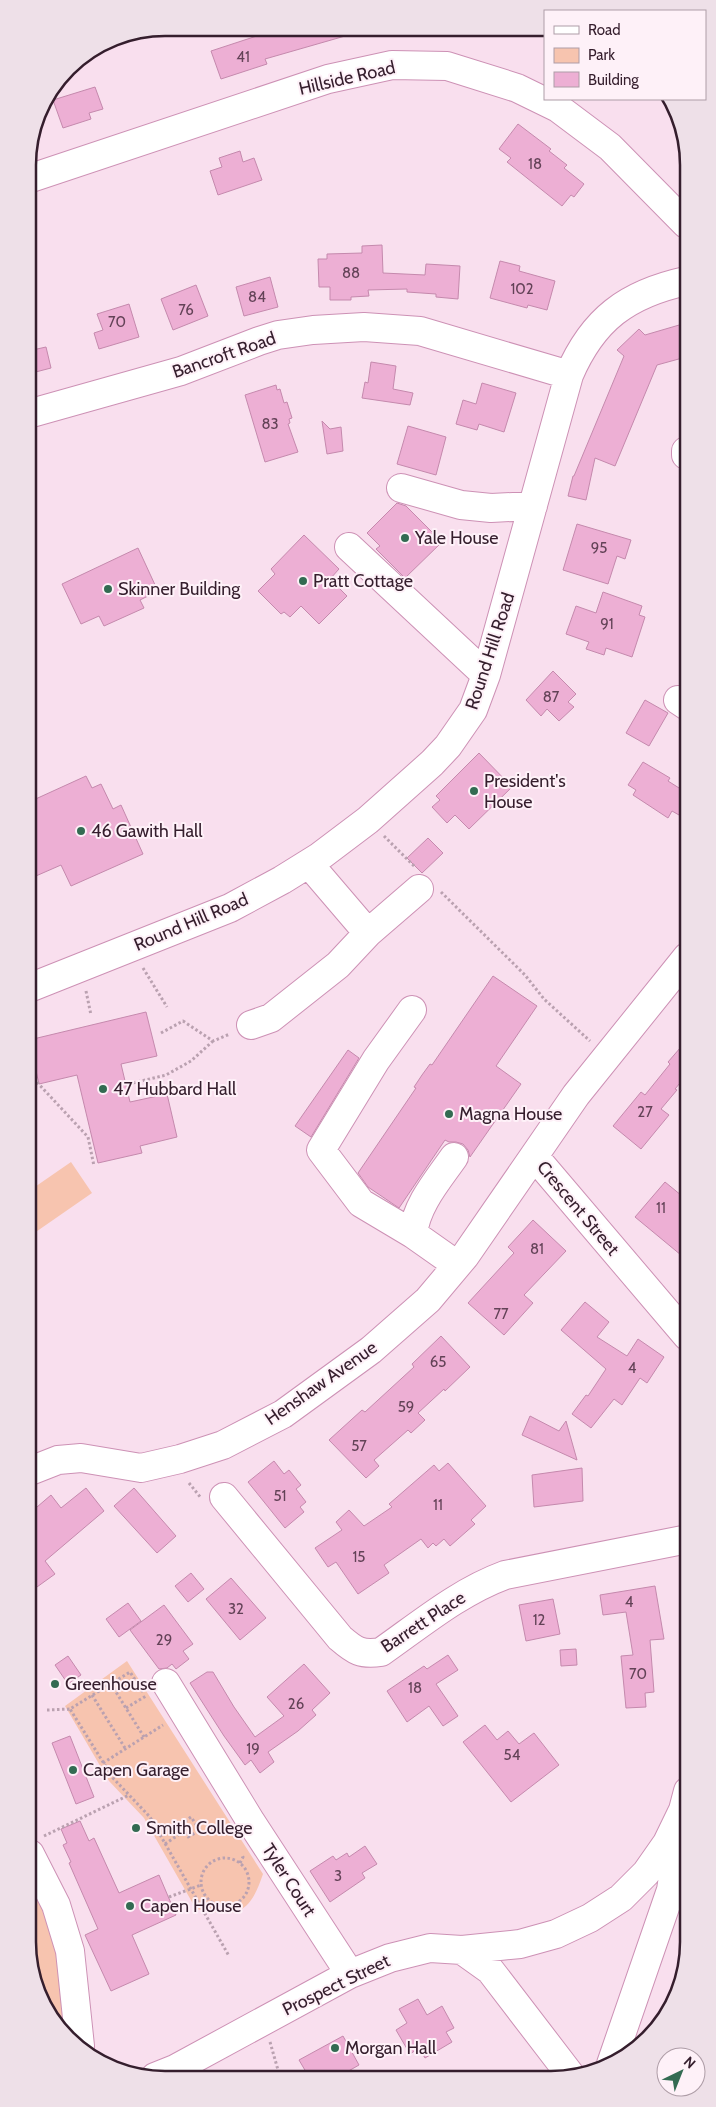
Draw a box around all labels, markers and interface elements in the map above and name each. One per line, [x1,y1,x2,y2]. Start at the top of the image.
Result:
legend [544,10,706,100]
text: Road [588,21,621,39]
text: Park [588,46,615,64]
house number: 41 [236,48,250,66]
street label: Hillside Road [297,56,397,100]
text: Building [588,71,639,89]
house number: 18 [528,155,542,173]
house number: 88 [342,264,360,282]
house number: 102 [510,280,534,298]
house number: 84 [248,288,266,306]
house number: 76 [178,301,194,319]
house number: 70 [108,313,126,331]
street label: Bancroft Road [169,327,279,383]
house number: 83 [261,415,279,433]
place label: Yale House [414,527,499,549]
marker: Yale House [399,532,411,544]
house number: 95 [591,539,607,557]
place label: Pratt Cottage [313,570,413,592]
marker: Pratt Cottage [297,575,309,587]
place label: Skinner Building [118,578,241,600]
marker: Skinner Building [102,583,114,595]
street label: Round Hill Road [461,590,519,712]
house number: 91 [600,615,614,633]
house number: 87 [543,688,560,706]
place label: President's House [484,770,566,813]
marker: President's House [468,785,480,797]
place label: 46 Gawith Hall [91,820,203,842]
marker: 46 Gawith Hall [75,825,87,837]
street label: Round Hill Road [131,888,251,956]
place label: 47 Hubbard Hall [113,1078,237,1100]
marker: 47 Hubbard Hall [97,1083,109,1095]
place label: Magna House [459,1103,562,1125]
house number: 27 [637,1103,653,1121]
marker: Magna House [443,1108,455,1120]
street label: Crescent Street [532,1156,624,1260]
house number: 11 [656,1199,666,1217]
house number: 81 [530,1240,544,1258]
house number: 77 [493,1305,509,1323]
street label: Henshaw Avenue [261,1336,381,1430]
house number: 65 [430,1353,446,1371]
house number: 4 [628,1359,637,1377]
house number: 59 [398,1398,414,1416]
house number: 57 [351,1437,367,1455]
house number: 51 [273,1487,287,1505]
house number: 11 [433,1496,443,1514]
house number: 15 [352,1548,366,1566]
street label: Barrett Place [377,1587,469,1657]
house number: 4 [625,1593,634,1611]
house number: 32 [228,1600,244,1618]
house number: 12 [533,1611,546,1629]
house number: 29 [156,1631,172,1649]
house number: 70 [629,1665,647,1683]
place label: Greenhouse [65,1673,157,1695]
marker: Greenhouse [49,1678,61,1690]
house number: 18 [408,1679,422,1697]
house number: 26 [288,1695,304,1713]
house number: 19 [246,1740,260,1758]
house number: 54 [504,1746,521,1764]
place label: Capen Garage [83,1759,189,1781]
marker: Capen Garage [67,1764,79,1776]
place label: Smith College [146,1817,252,1839]
marker: Smith College [130,1822,142,1834]
street label: Tyler Court [257,1840,321,1920]
house number: 3 [334,1867,342,1885]
place label: Capen House [140,1895,242,1917]
marker: Capen House [124,1900,136,1912]
street label: Prospect Street [279,1950,393,2020]
place label: Morgan Hall [345,2037,437,2059]
marker: Morgan Hall [329,2042,341,2054]
north arrow [656,2047,706,2097]
text: N [680,2053,700,2072]

